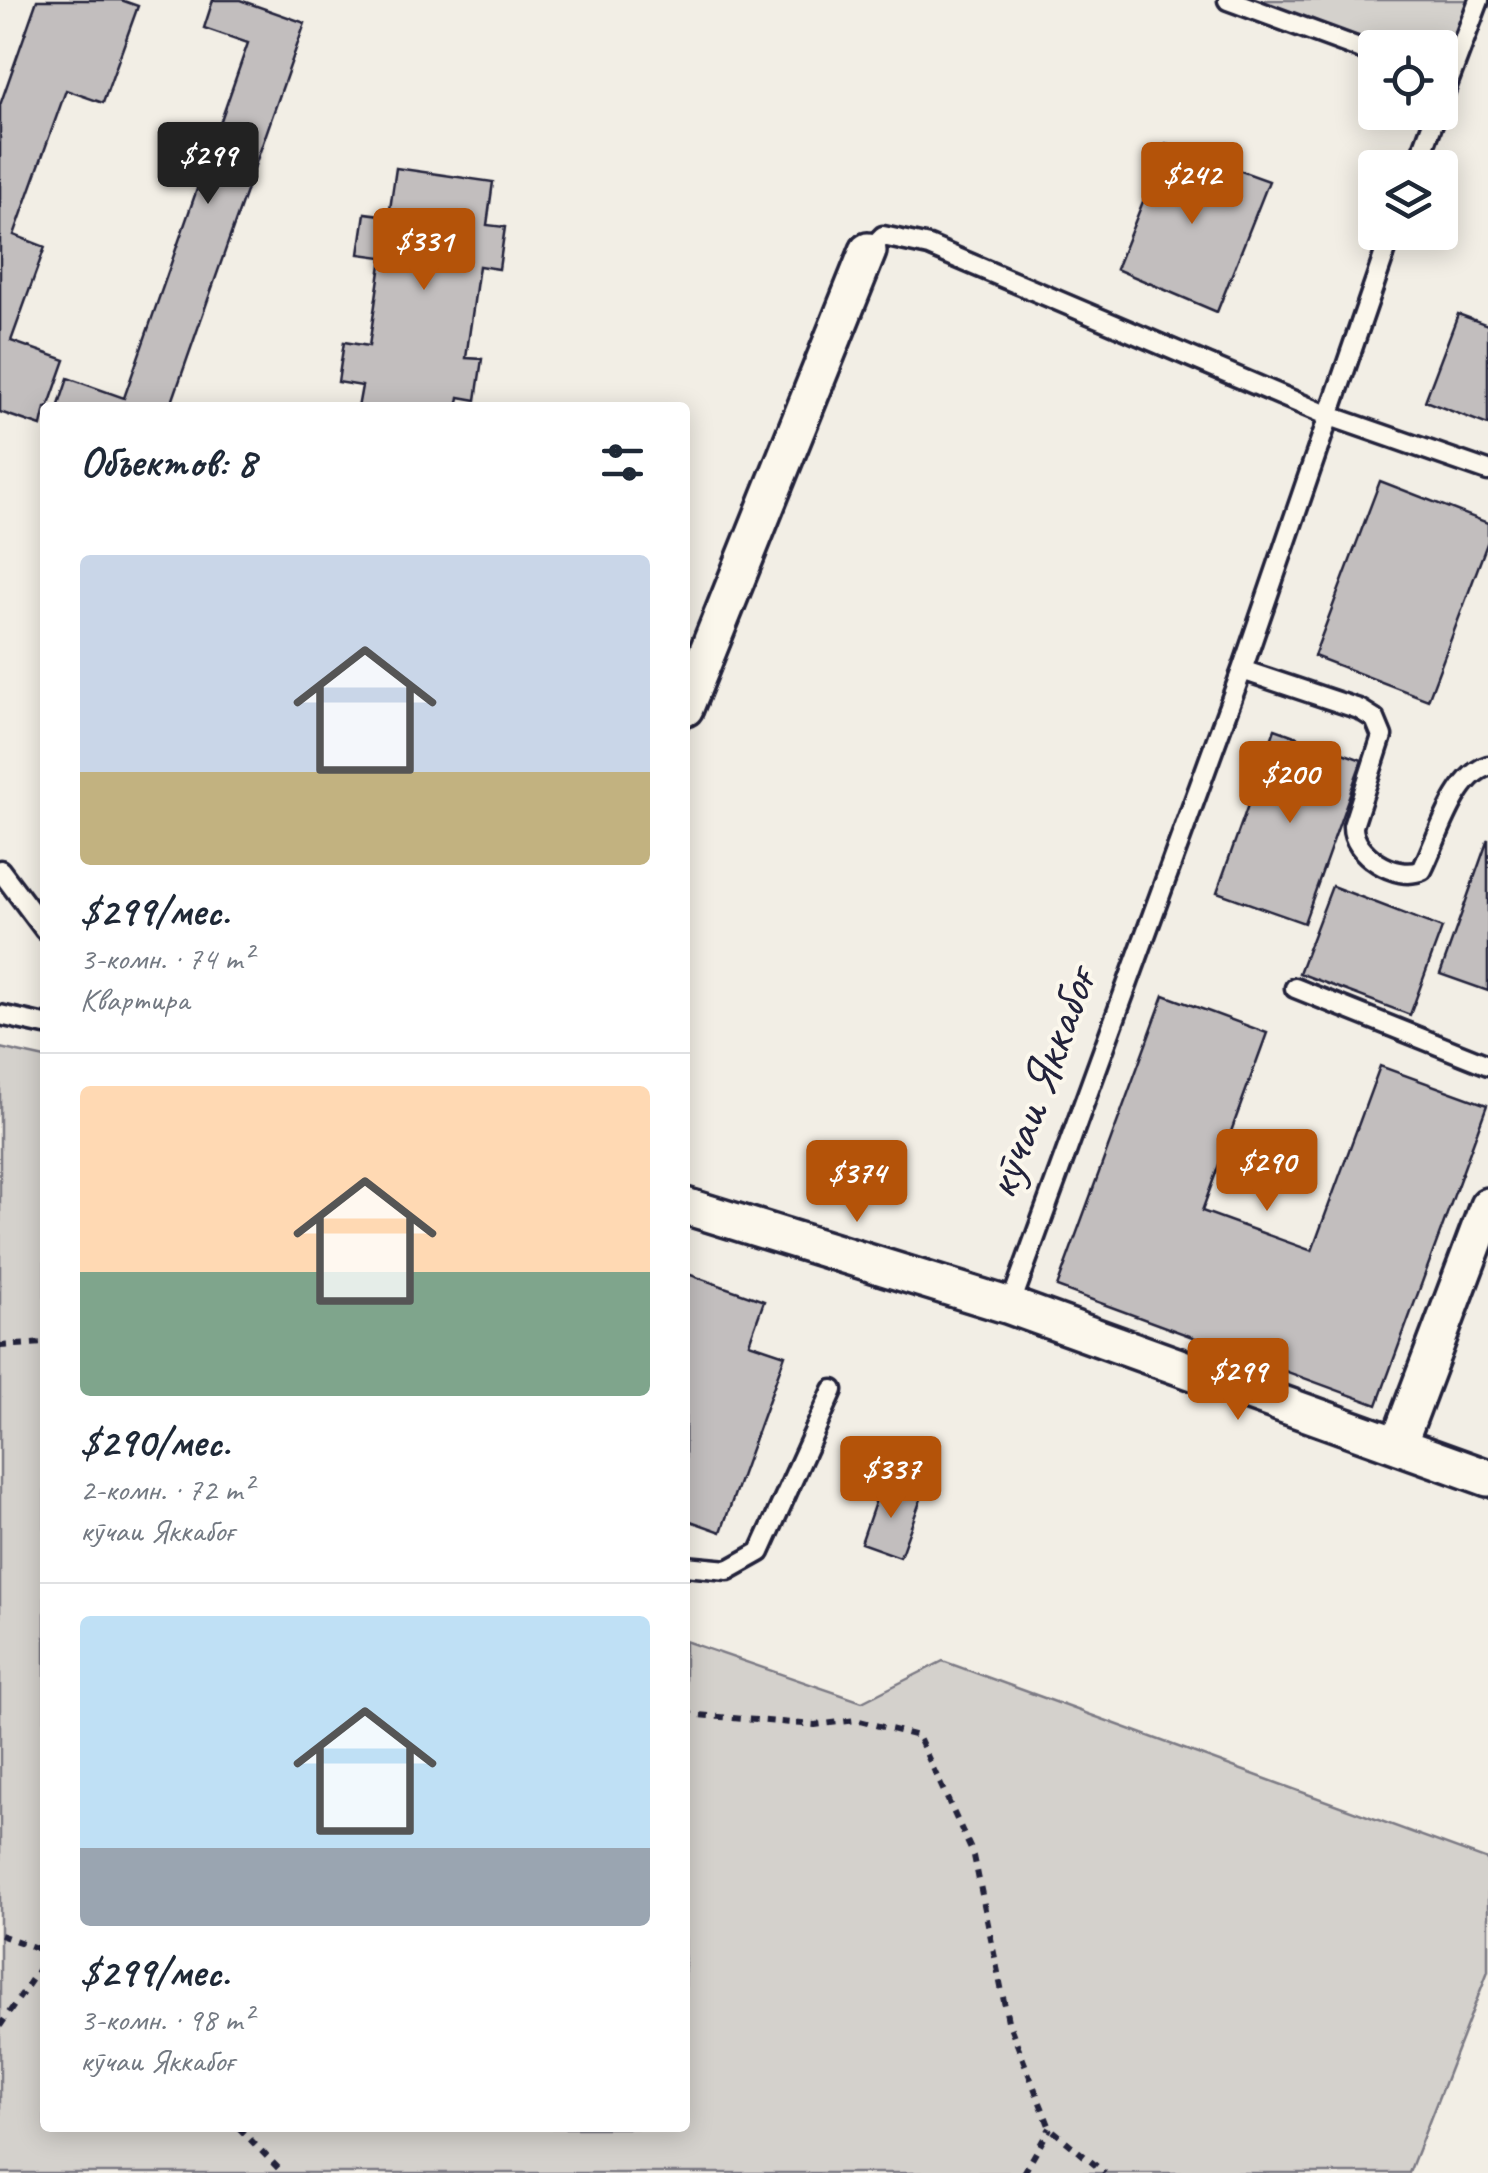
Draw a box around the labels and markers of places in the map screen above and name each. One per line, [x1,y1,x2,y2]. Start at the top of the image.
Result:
pin: $299 [149,122,267,207]
pin: $242 [1133,142,1251,227]
pin: $331 [365,208,483,293]
pin: $200 [1231,741,1349,826]
pin: $290 [1208,1129,1326,1214]
pin: $374 [798,1140,916,1225]
pin: $299 [1179,1338,1297,1423]
pin: $337 [832,1436,950,1521]

